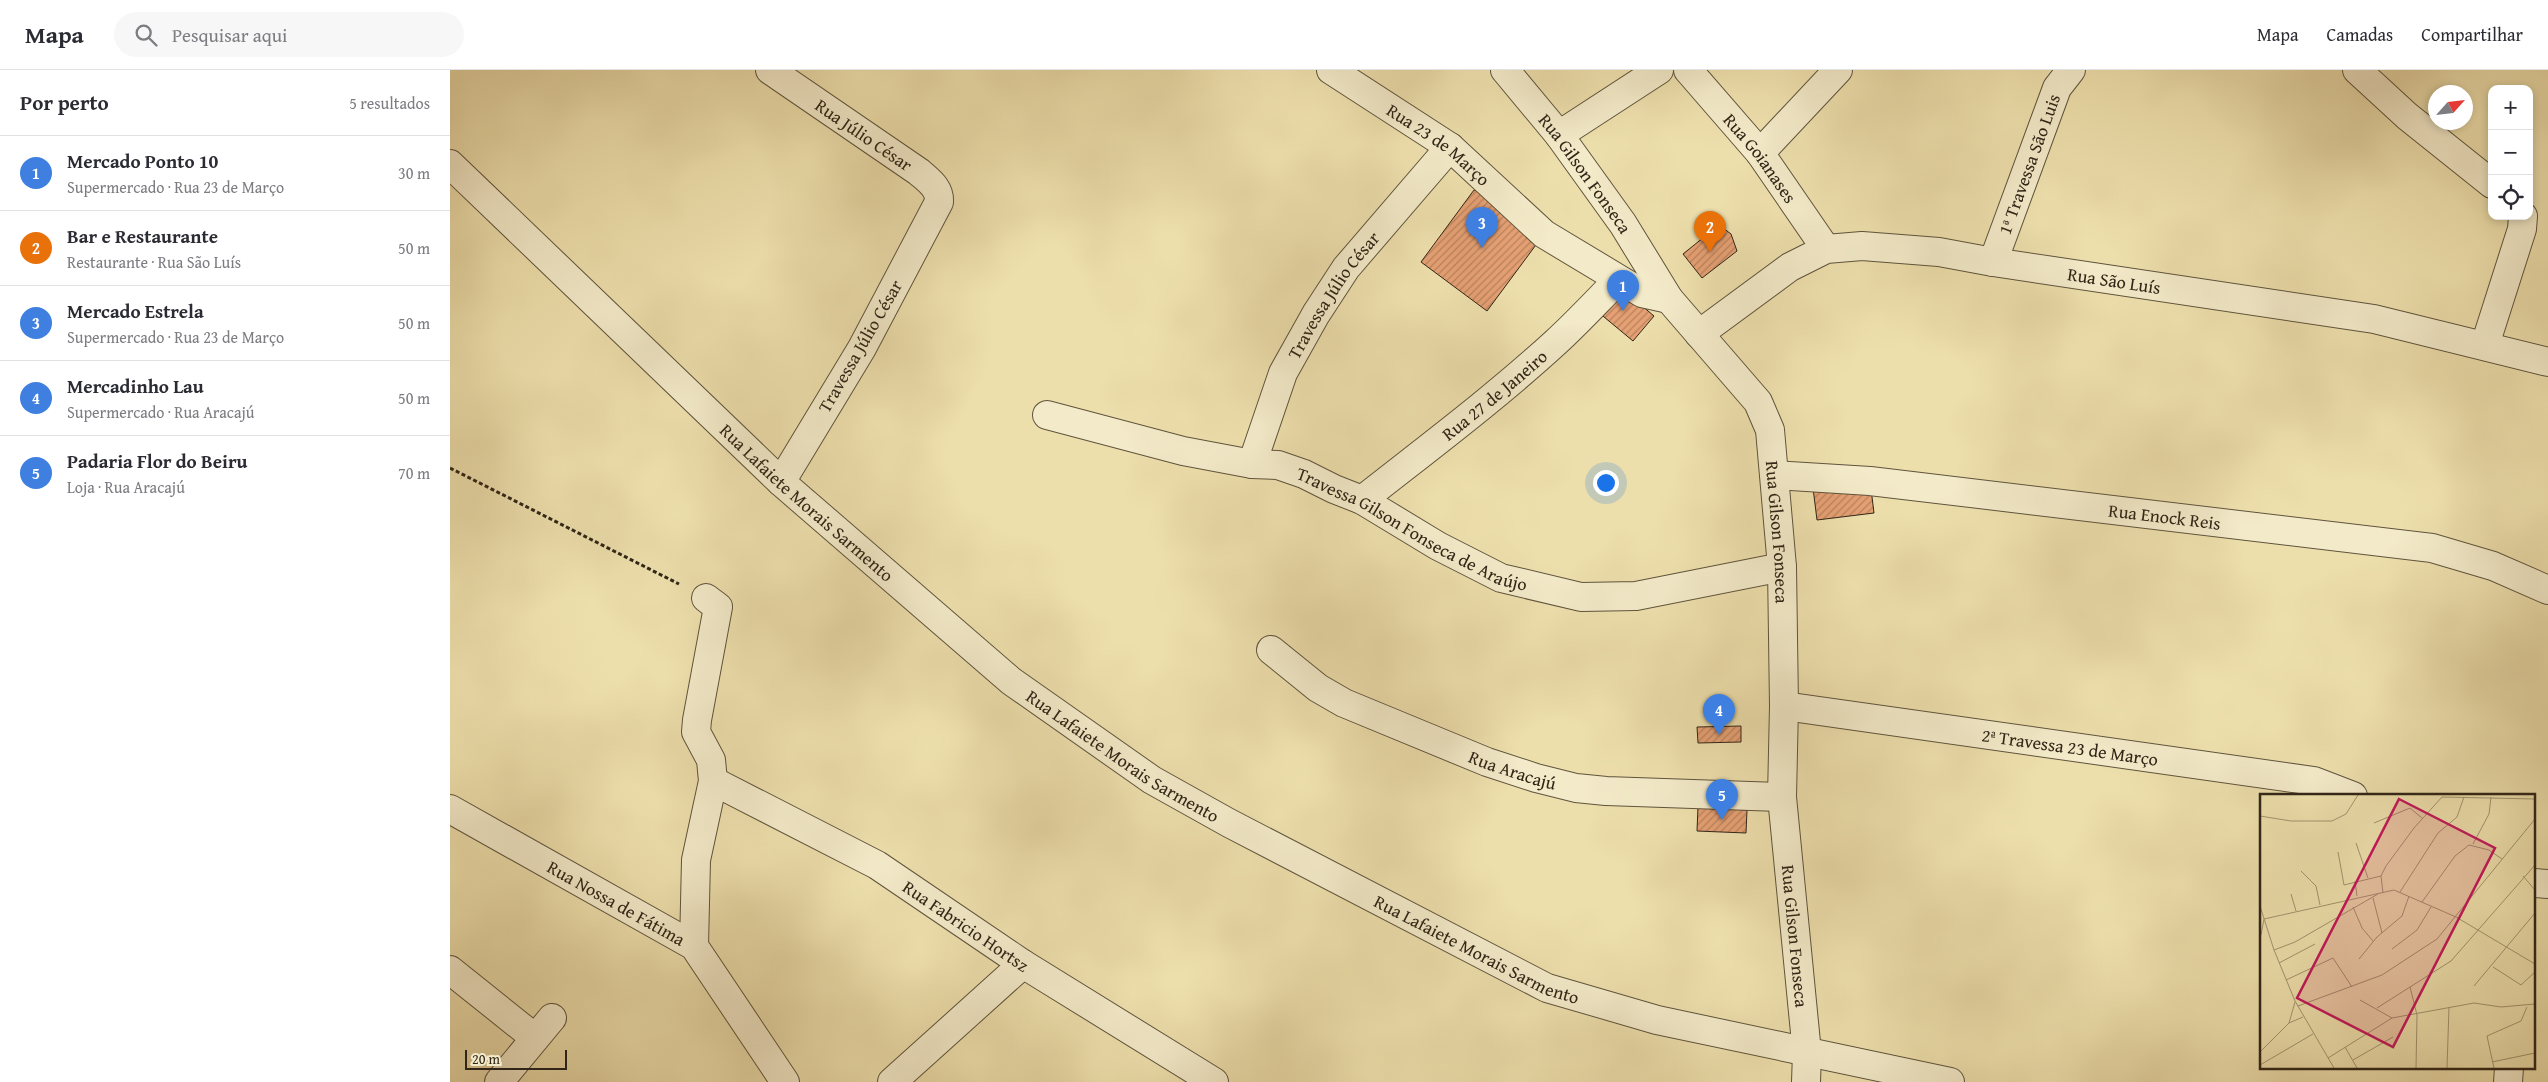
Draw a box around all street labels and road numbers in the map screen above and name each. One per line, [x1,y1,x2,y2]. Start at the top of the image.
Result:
street label: 1ª Travessa São Luis [1991,90,2067,238]
street label: Rua Júlio César [810,91,919,178]
street label: Rua 23 de Março [1382,96,1497,192]
street label: Rua Gilson Fonseca [1533,107,1639,239]
street label: Rua Goianases [1717,107,1804,208]
street label: Travessa Júlio César [1280,225,1386,364]
street label: Rua São Luís [2066,260,2163,300]
street label: Travessa Júlio César [811,274,909,417]
street label: Rua 27 de Janeiro [1436,343,1553,447]
street label: Rua Lafaiete Morais Sarmento [714,417,900,588]
street label: Travessa Gilson Fonseca de Araújo [1293,459,1530,597]
street label: Rua Gilson Fonseca [1759,459,1796,604]
street label: Rua Enock Reis [2107,496,2222,536]
street label: Rua Lafaiete Morais Sarmento [1021,683,1225,829]
street label: 2ª Travessa 23 de Março [1980,721,2160,773]
street label: Rua Aracajú [1465,743,1559,796]
street label: Rua Nossa de Fátima [543,853,691,952]
street label: Rua Gilson Fonseca [1775,863,1816,1009]
street label: Rua Fabricio Hortsz [898,873,1034,978]
street label: Rua Lafaiete Morais Sarmento [1370,887,1583,1010]

